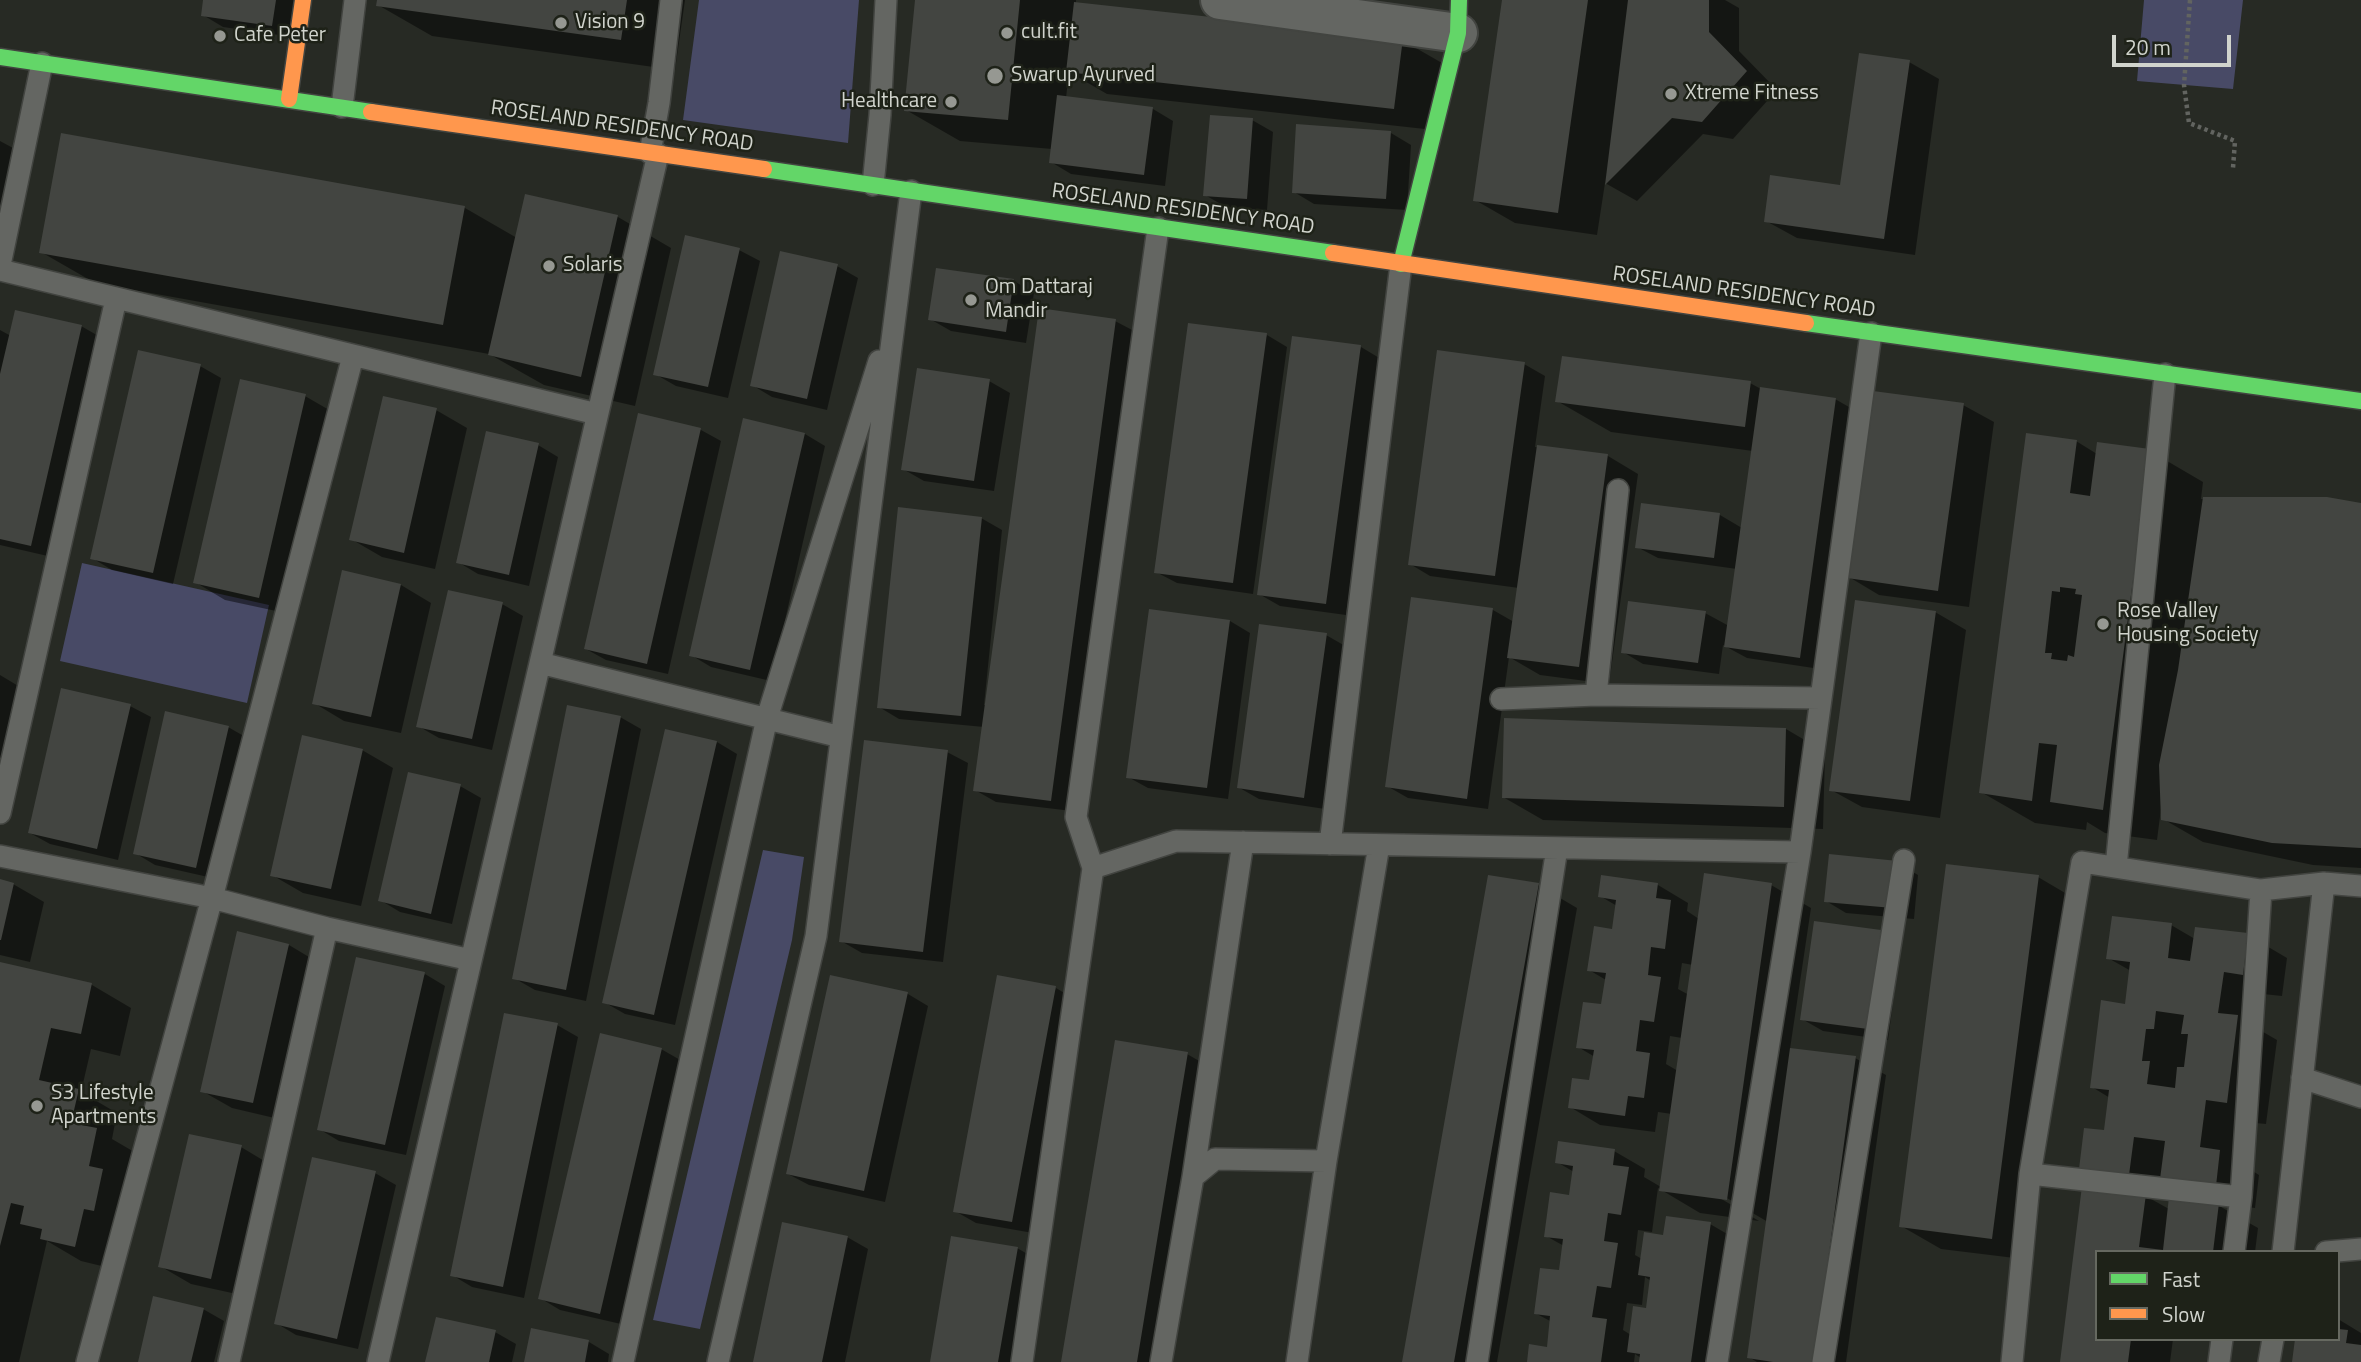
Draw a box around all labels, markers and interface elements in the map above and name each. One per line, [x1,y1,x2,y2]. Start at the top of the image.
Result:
place label: Vision 9 [575,10,645,36]
marker: Vision 9 [553,15,569,31]
place label: cult.fit [1021,20,1077,46]
scale bar [2116,21,2235,65]
place label: Cafe Peter [234,23,326,49]
marker: cult.fit [999,25,1015,41]
marker: Cafe Peter [212,28,228,44]
text: 20 m [2125,31,2171,63]
place label: Swarup Ayurved [1011,63,1155,89]
marker: Swarup Ayurved [985,66,1005,86]
place label: Xtreme Fitness [1685,81,1819,107]
marker: Xtreme Fitness [1663,86,1679,102]
place label: Healthcare [841,89,937,115]
marker: Healthcare [943,94,959,110]
street label: ROSELAND RESIDENCY ROAD [489,96,755,158]
street label: ROSELAND RESIDENCY ROAD [1050,179,1316,241]
place label: Solaris [563,253,622,279]
marker: Solaris [541,258,557,274]
street label: ROSELAND RESIDENCY ROAD [1611,262,1877,324]
place label: Om Dattaraj Mandir [985,275,1093,325]
marker: Om Dattaraj Mandir [963,292,979,308]
place label: Rose Valley Housing Society [2117,599,2259,649]
marker: Rose Valley Housing Society [2095,616,2111,632]
place label: S3 Lifestyle Apartments [51,1081,156,1131]
marker: S3 Lifestyle Apartments [29,1098,45,1114]
legend [2095,1250,2340,1341]
text: Fast [2162,1263,2200,1295]
text: Slow [2162,1298,2205,1330]

